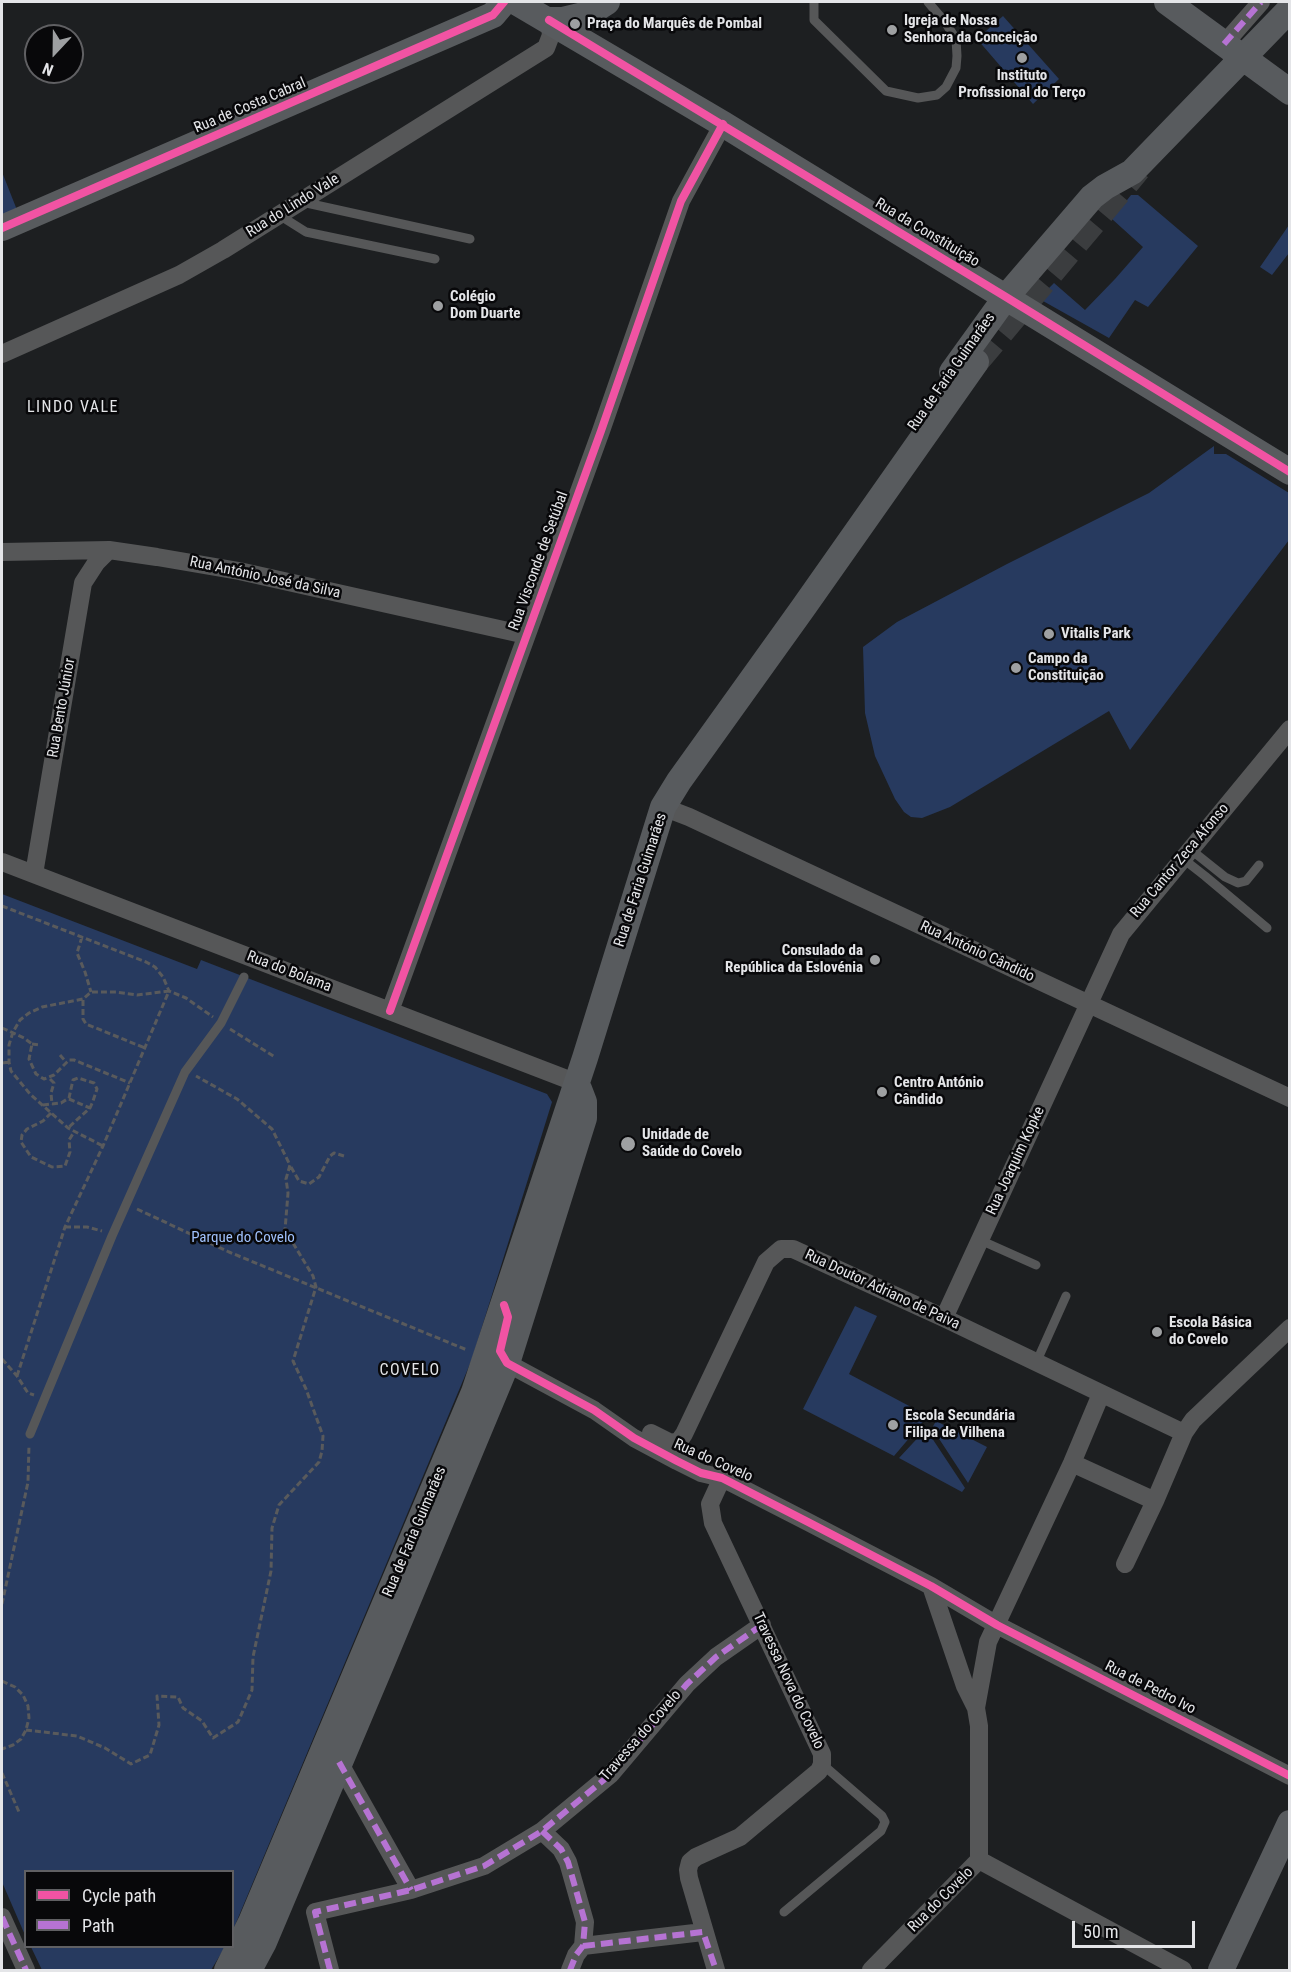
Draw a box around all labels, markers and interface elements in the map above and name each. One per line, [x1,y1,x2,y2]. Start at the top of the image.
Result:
place label: Igreja de Nossa Senhora da Conceição [904,12,1037,47]
place label: Praça do Marquês de Pombal [587,15,762,33]
marker: Praça do Marquês de Pombal [568,17,582,31]
marker: Igreja de Nossa Senhora da Conceição [885,23,899,37]
north arrow [24,24,84,84]
marker: Instituto Profissional do Terço [1015,51,1029,65]
text: N [40,59,56,80]
place label: Instituto Profissional do Terço [958,67,1086,102]
street label: Rua de Costa Cabral [191,74,309,138]
street label: Rua do Lindo Vale [243,170,343,242]
street label: Rua da Constituição [871,195,983,271]
place label: Colégio Dom Duarte [450,288,521,323]
marker: Colégio Dom Duarte [431,299,445,313]
street label: Rua de Faria Guimarães [905,310,999,434]
district label: LINDO VALE [27,398,119,418]
street label: Rua Visconde de Setúbal [505,489,573,633]
street label: Rua António José da Silva [188,553,342,603]
place label: Vitalis Park [1061,625,1131,643]
marker: Vitalis Park [1042,627,1056,641]
place label: Campo da Constituição [1028,650,1104,685]
street label: Rua Bento Júnior [44,657,80,759]
marker: Campo da Constituição [1009,661,1023,675]
street label: Rua Cantor Zeca Afonso [1127,800,1233,922]
street label: Rua de Faria Guimarães [611,811,671,949]
street label: Rua António Cândido [917,918,1037,986]
place label: Consulado da República da Eslovénia [725,942,863,977]
street label: Rua do Bolama [244,948,334,996]
marker: Consulado da República da Eslovénia [868,953,882,967]
place label: Centro António Cândido [894,1074,984,1109]
marker: Centro António Cândido [875,1085,889,1099]
street label: Rua Joaquim Kopke [983,1104,1049,1218]
place label: Unidade de Saúde do Covelo [642,1126,742,1161]
marker: Unidade de Saúde do Covelo [619,1135,637,1153]
park label: Parque do Covelo [191,1229,295,1247]
street label: Rua Doutor Adriano de Paiva [802,1246,962,1334]
place label: Escola Básica do Covelo [1169,1314,1252,1349]
marker: Escola Básica do Covelo [1150,1325,1164,1339]
district label: COVELO [379,1361,441,1381]
place label: Escola Secundária Filipa de Vilhena [905,1407,1015,1442]
marker: Escola Secundária Filipa de Vilhena [886,1418,900,1432]
street label: Rua do Covelo [671,1436,755,1486]
street label: Rua de Faria Guimarães [379,1464,451,1600]
street label: Travessa Nova do Covelo [748,1610,828,1752]
street label: Rua de Pedro Ivo [1102,1657,1198,1719]
street label: Travessa do Covelo [597,1687,685,1785]
street label: Rua do Covelo [905,1864,977,1936]
legend [24,1870,234,1948]
text: Cycle path [82,1885,156,1906]
scale bar [1075,1909,1198,1947]
text: Path [82,1915,115,1936]
text: 50 m [1083,1921,1118,1942]

